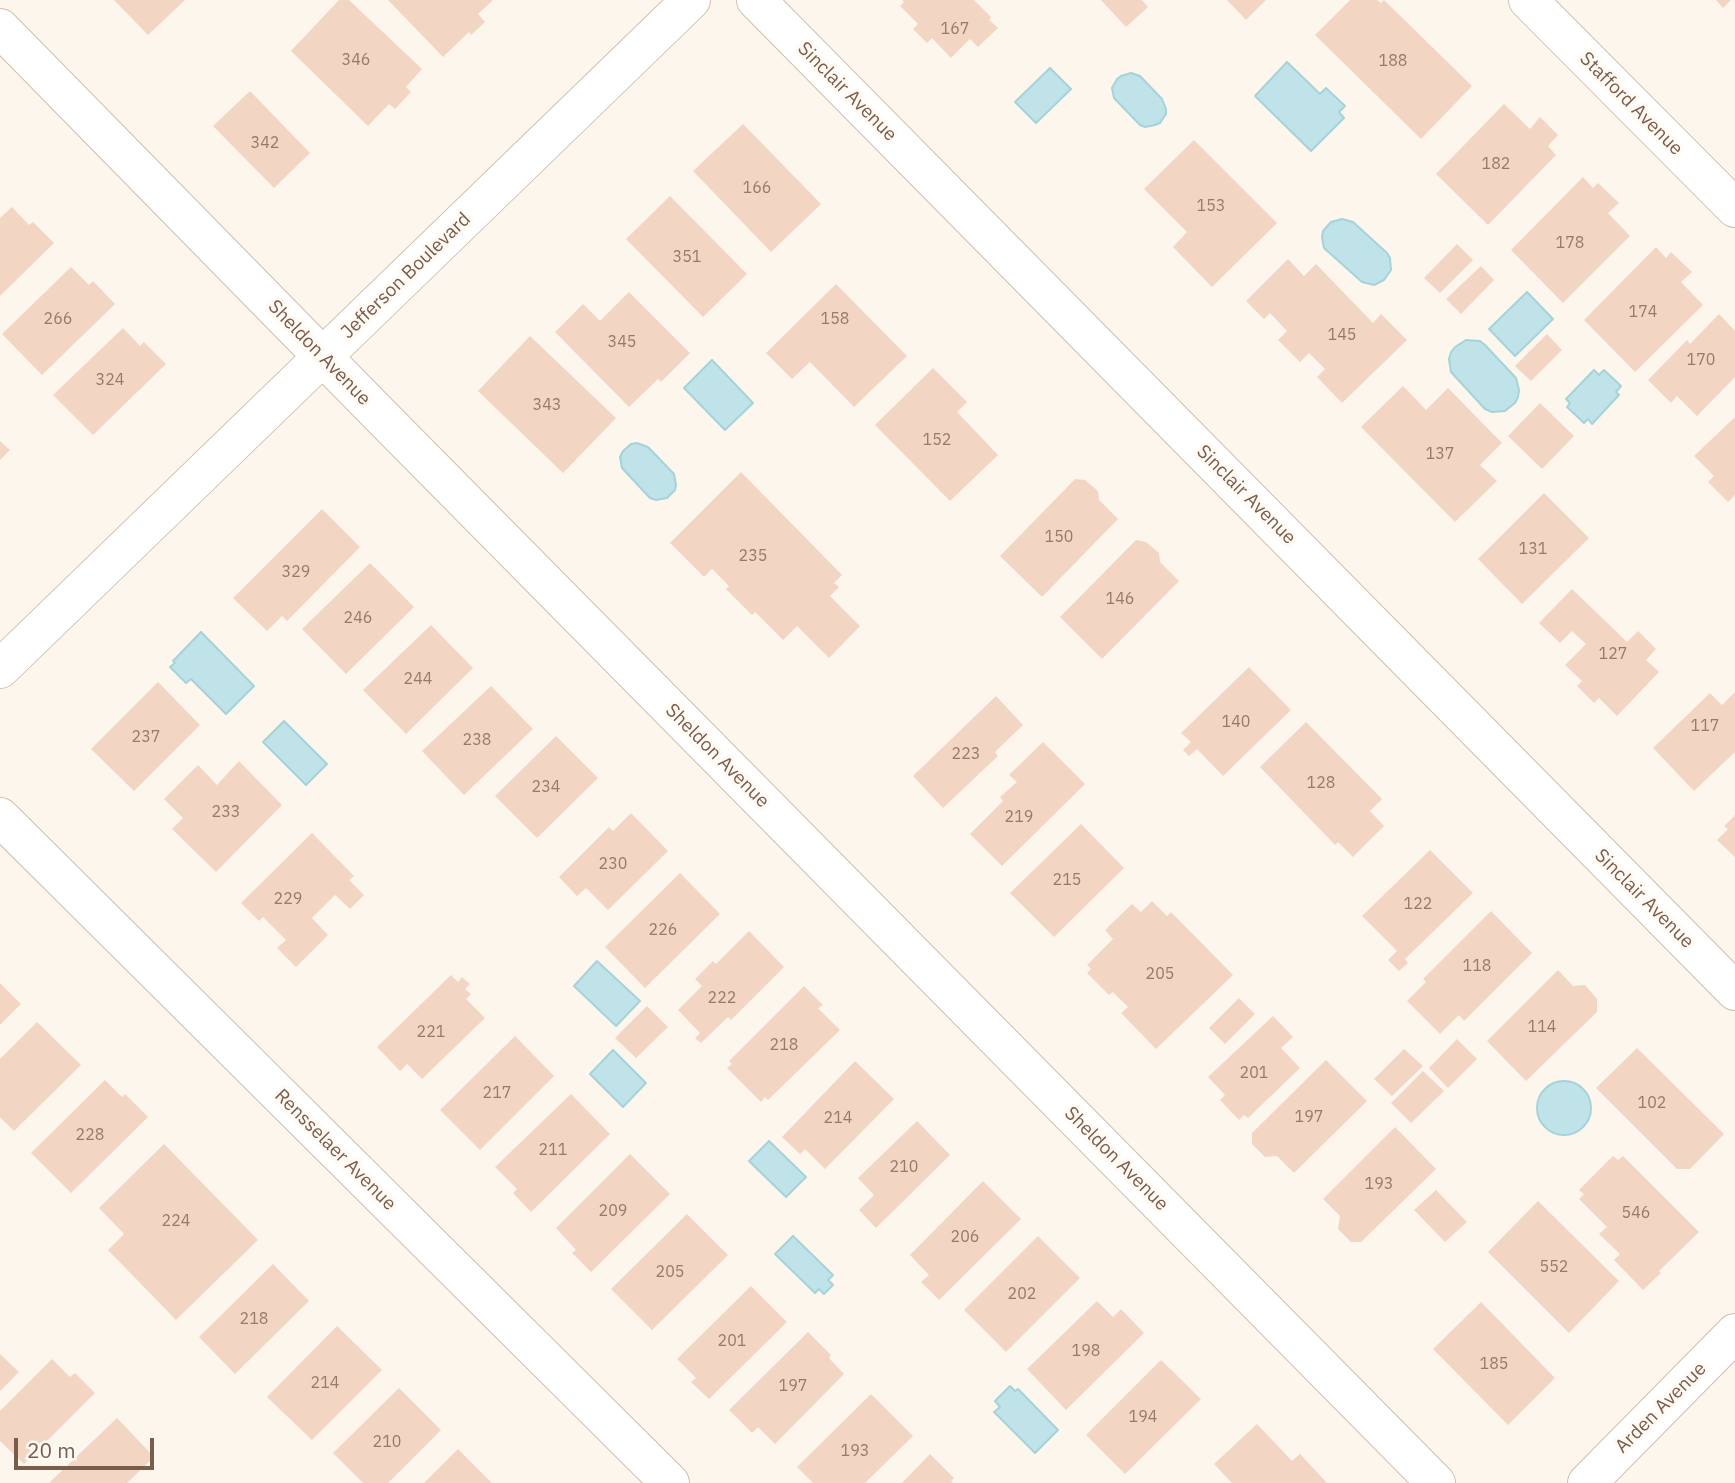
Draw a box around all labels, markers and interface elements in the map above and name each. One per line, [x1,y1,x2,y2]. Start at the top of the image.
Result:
house number: 167 [941,19,969,39]
street label: Sinclair Avenue [793,38,901,146]
street label: Stafford Avenue [1575,48,1687,160]
house number: 346 [342,50,370,70]
house number: 188 [1379,51,1407,71]
house number: 342 [251,133,279,153]
house number: 182 [1482,154,1510,174]
house number: 166 [743,178,771,198]
house number: 153 [1197,196,1225,216]
street label: Jefferson Boulevard [336,208,476,344]
house number: 178 [1556,233,1584,253]
house number: 351 [673,247,701,267]
street label: Sheldon Avenue [263,296,375,410]
house number: 174 [1629,302,1657,322]
house number: 266 [44,309,72,329]
house number: 158 [821,309,849,329]
house number: 145 [1328,325,1356,345]
house number: 345 [608,332,636,352]
house number: 170 [1687,350,1715,370]
house number: 324 [96,370,124,390]
house number: 343 [533,395,561,415]
house number: 152 [923,430,951,450]
street label: Sinclair Avenue [1192,441,1300,549]
house number: 137 [1426,444,1454,464]
house number: 150 [1045,527,1073,547]
house number: 131 [1519,539,1547,559]
house number: 235 [739,546,767,566]
house number: 329 [282,562,310,582]
house number: 146 [1106,589,1134,609]
house number: 246 [344,608,372,628]
house number: 127 [1599,644,1627,664]
house number: 244 [404,669,432,689]
street label: Sheldon Avenue [660,699,774,813]
house number: 140 [1222,712,1250,732]
house number: 117 [1691,716,1719,736]
house number: 237 [132,727,160,747]
house number: 238 [463,730,491,750]
house number: 223 [952,744,980,764]
house number: 128 [1307,773,1335,793]
house number: 234 [532,777,560,797]
house number: 233 [212,802,240,822]
house number: 219 [1005,807,1033,827]
street label: Sinclair Avenue [1590,845,1698,953]
house number: 230 [599,854,627,874]
house number: 215 [1053,870,1081,890]
house number: 229 [274,889,302,909]
house number: 122 [1404,894,1432,914]
house number: 226 [649,920,677,940]
house number: 118 [1463,956,1491,976]
house number: 205 [1146,964,1174,984]
house number: 222 [708,988,736,1008]
house number: 114 [1528,1017,1556,1037]
house number: 221 [417,1022,445,1042]
house number: 218 [770,1035,798,1055]
house number: 201 [1240,1063,1268,1083]
house number: 217 [483,1083,511,1103]
street label: Rensselaer Avenue [269,1084,401,1216]
house number: 102 [1638,1093,1666,1113]
street label: Sheldon Avenue [1059,1102,1173,1216]
house number: 197 [1295,1107,1323,1127]
house number: 214 [824,1108,852,1128]
house number: 228 [76,1125,104,1145]
house number: 211 [539,1140,567,1160]
house number: 210 [890,1157,918,1177]
house number: 193 [1365,1174,1393,1194]
house number: 209 [599,1201,627,1221]
house number: 546 [1622,1203,1650,1223]
house number: 224 [162,1211,190,1231]
house number: 206 [951,1227,979,1247]
house number: 552 [1540,1257,1568,1277]
house number: 205 [656,1262,684,1282]
house number: 202 [1008,1284,1036,1304]
house number: 218 [240,1309,268,1329]
house number: 201 [718,1331,746,1351]
house number: 198 [1072,1341,1100,1361]
house number: 185 [1480,1354,1508,1374]
street label: Arden Avenue [1611,1358,1711,1458]
house number: 214 [311,1373,339,1393]
house number: 197 [779,1376,807,1396]
house number: 194 [1129,1407,1157,1427]
scale bar [18,1424,158,1468]
house number: 210 [373,1432,401,1452]
text: 20 m [27,1436,76,1464]
house number: 193 [841,1441,869,1461]

